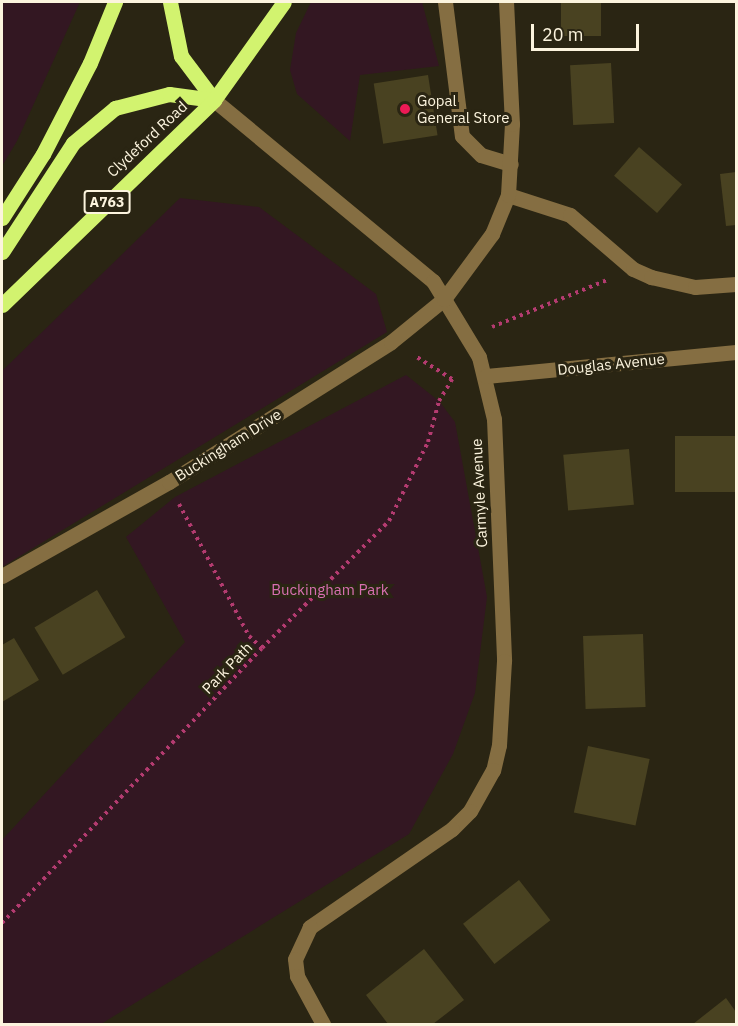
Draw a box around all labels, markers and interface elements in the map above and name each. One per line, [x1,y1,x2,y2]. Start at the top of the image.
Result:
scale bar [534,12,642,50]
text: 20 m [542,23,584,46]
place label: Gopal General Store [417,91,509,126]
street label: Clydeford Road [103,97,191,181]
marker: Gopal General Store [398,102,412,116]
road number: A763 [83,191,131,213]
street label: Douglas Avenue [556,349,666,379]
street label: Buckingham Drive [172,405,284,485]
street label: Carmyle Avenue [467,438,491,548]
park label: Buckingham Park [271,581,389,599]
street label: Park Path [198,639,256,697]

